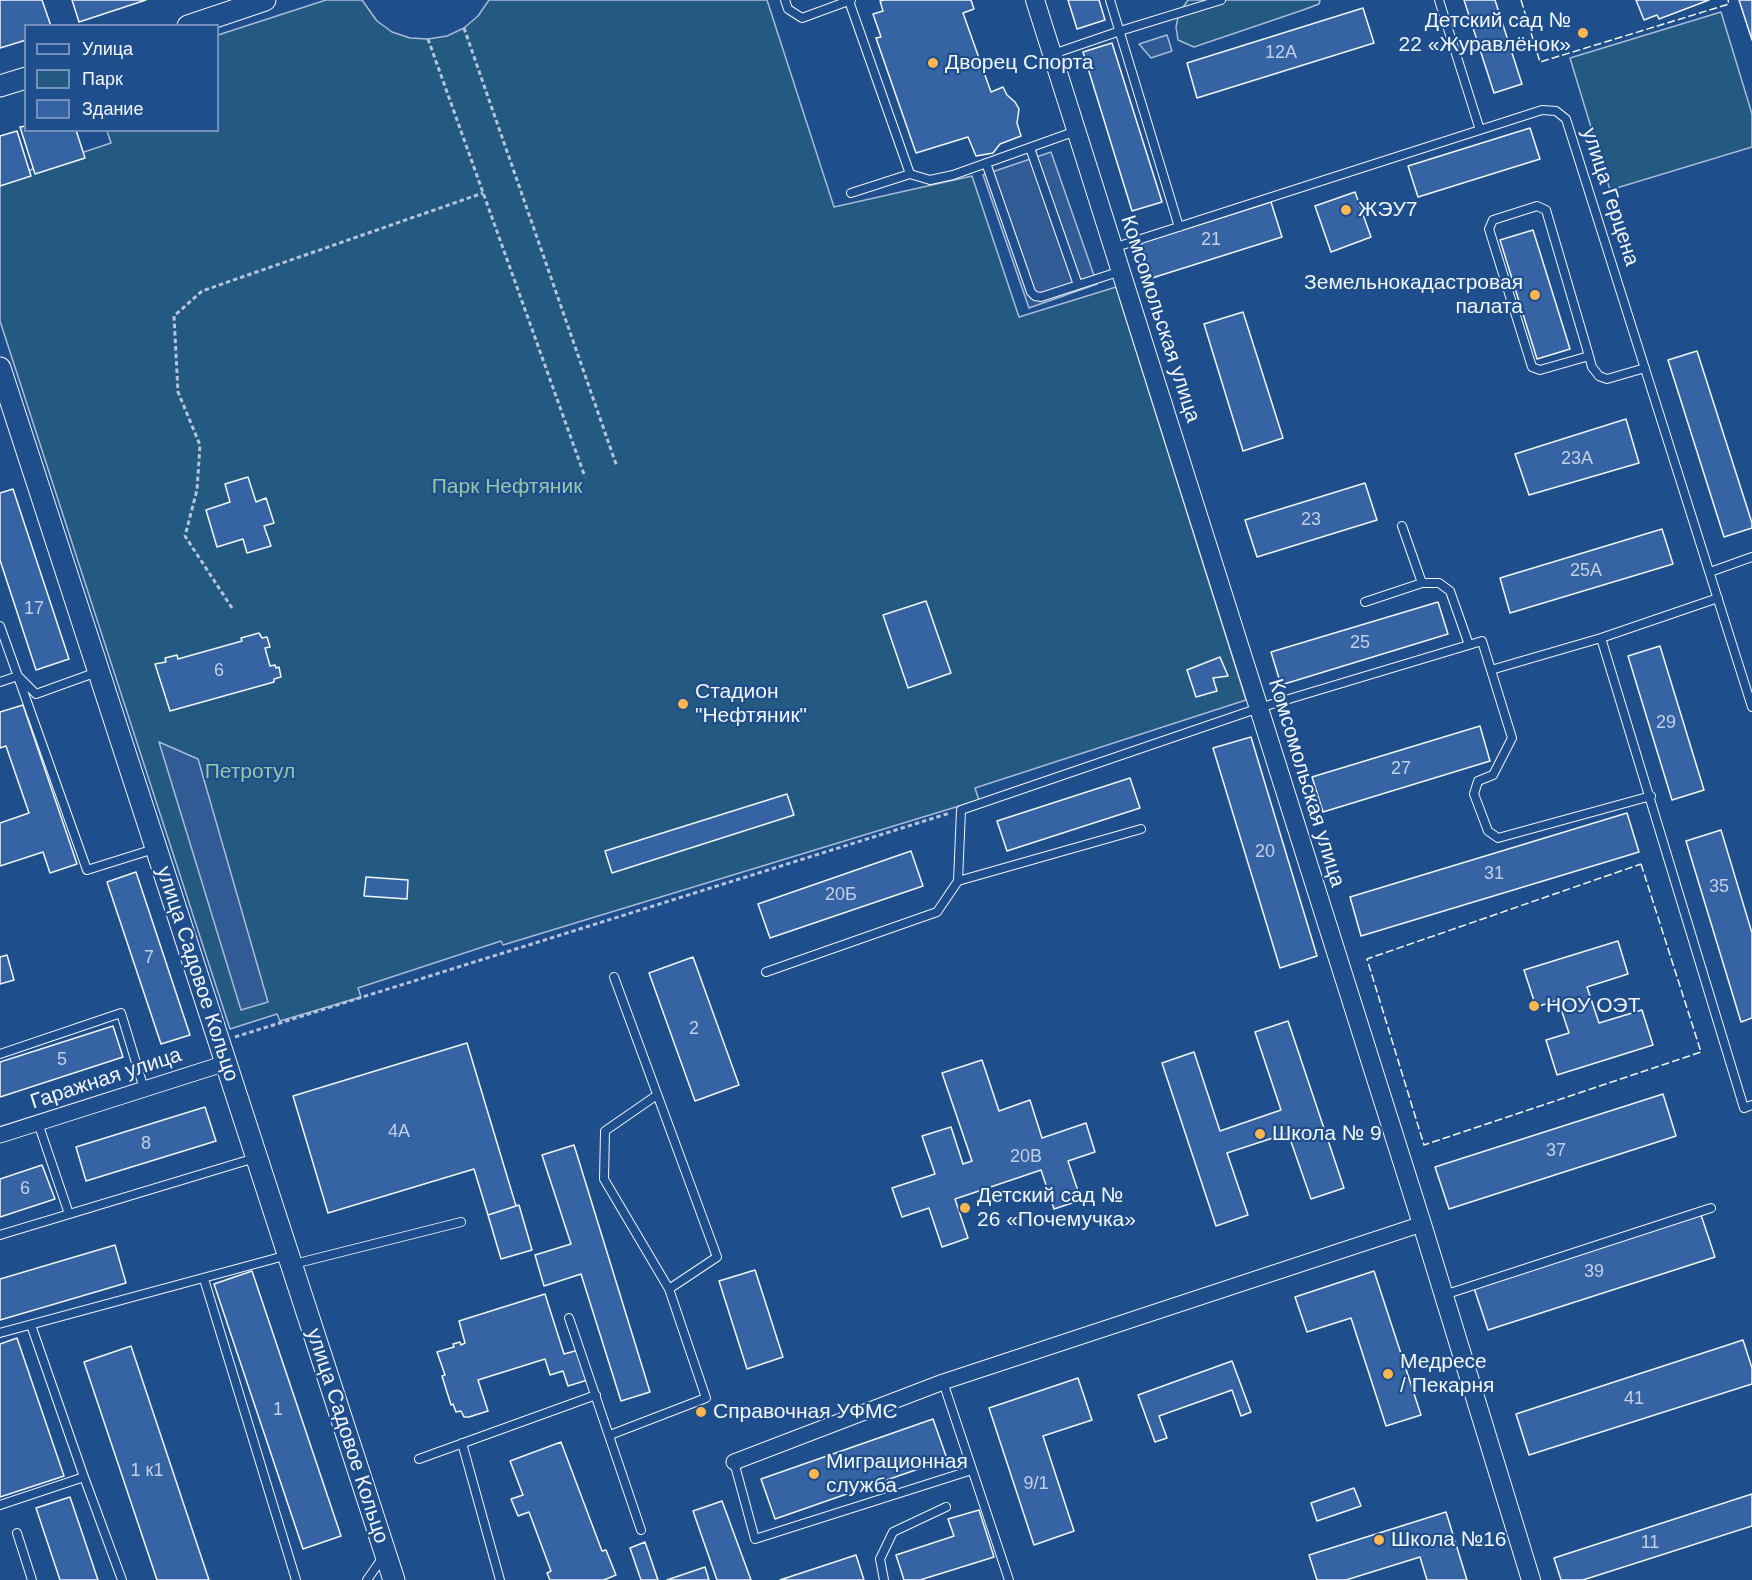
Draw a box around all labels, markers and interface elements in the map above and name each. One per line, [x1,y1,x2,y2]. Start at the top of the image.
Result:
place label: Детский сад № 22 «Журавлёнок» [1399,8,1571,58]
legend [24,24,219,132]
marker: Детский сад № 22 «Журавлёнок» [1576,26,1590,40]
text: Улица [82,39,133,59]
house number: 12А [1265,42,1297,64]
place label: Дворец Спорта [945,50,1094,76]
marker: Дворец Спорта [926,56,940,70]
text: Парк [82,69,123,89]
text: Здание [82,99,143,119]
street label: улица Герцена [1576,125,1644,269]
place label: ЖЭУ7 [1358,197,1418,223]
marker: ЖЭУ7 [1339,203,1353,217]
street label: Комсомольская улица [1115,212,1205,426]
house number: 21 [1201,229,1221,251]
place label: Земельнокадастровая палата [1304,270,1523,320]
marker: Земельнокадастровая палата [1528,288,1542,302]
house number: 23А [1561,448,1593,470]
park label: Парк Нефтяник [432,474,582,500]
house number: 23 [1301,509,1321,531]
house number: 25А [1570,560,1602,582]
house number: 17 [24,598,44,620]
house number: 25 [1350,632,1370,654]
house number: 6 [214,660,224,682]
street label: Комсомольская улица [1262,676,1350,890]
place label: Стадион "Нефтяник" [695,679,807,729]
marker: Стадион "Нефтяник" [676,697,690,711]
house number: 29 [1656,712,1676,734]
house number: 27 [1391,758,1411,780]
park label: Петротул [205,759,295,785]
house number: 20 [1255,841,1275,863]
street label: улица Садовое Кольцо [150,863,244,1085]
house number: 31 [1484,863,1504,885]
house number: 35 [1709,876,1729,898]
house number: 20Б [825,884,857,906]
house number: 7 [144,947,154,969]
place label: НОУ ОЭТ [1546,993,1640,1019]
marker: НОУ ОЭТ [1527,999,1541,1013]
house number: 2 [689,1018,699,1040]
street label: Гаражная улица [27,1043,185,1115]
house number: 5 [57,1049,67,1071]
house number: 4А [388,1121,410,1143]
place label: Школа № 9 [1272,1121,1382,1147]
marker: Школа № 9 [1253,1127,1267,1141]
house number: 8 [141,1133,151,1155]
house number: 37 [1546,1140,1566,1162]
house number: 20В [1010,1146,1042,1168]
house number: 6 [20,1178,30,1200]
place label: Детский сад № 26 «Почемучка» [977,1183,1136,1233]
marker: Детский сад № 26 «Почемучка» [958,1201,972,1215]
house number: 39 [1584,1261,1604,1283]
street label: улица Садовое Кольцо [300,1325,394,1547]
place label: Медресе / Пекарня [1400,1349,1494,1399]
marker: Медресе / Пекарня [1381,1367,1395,1381]
house number: 41 [1624,1388,1644,1410]
house number: 1 [273,1399,283,1421]
place label: Справочная УФМС [713,1399,898,1425]
marker: Справочная УФМС [694,1405,708,1419]
place label: Миграционная служба [826,1449,968,1499]
house number: 1 к1 [131,1460,163,1482]
marker: Миграционная служба [807,1467,821,1481]
house number: 9/1 [1023,1473,1049,1495]
place label: Школа №16 [1391,1527,1507,1553]
house number: 11 [1641,1532,1659,1554]
marker: Школа №16 [1372,1533,1386,1547]

